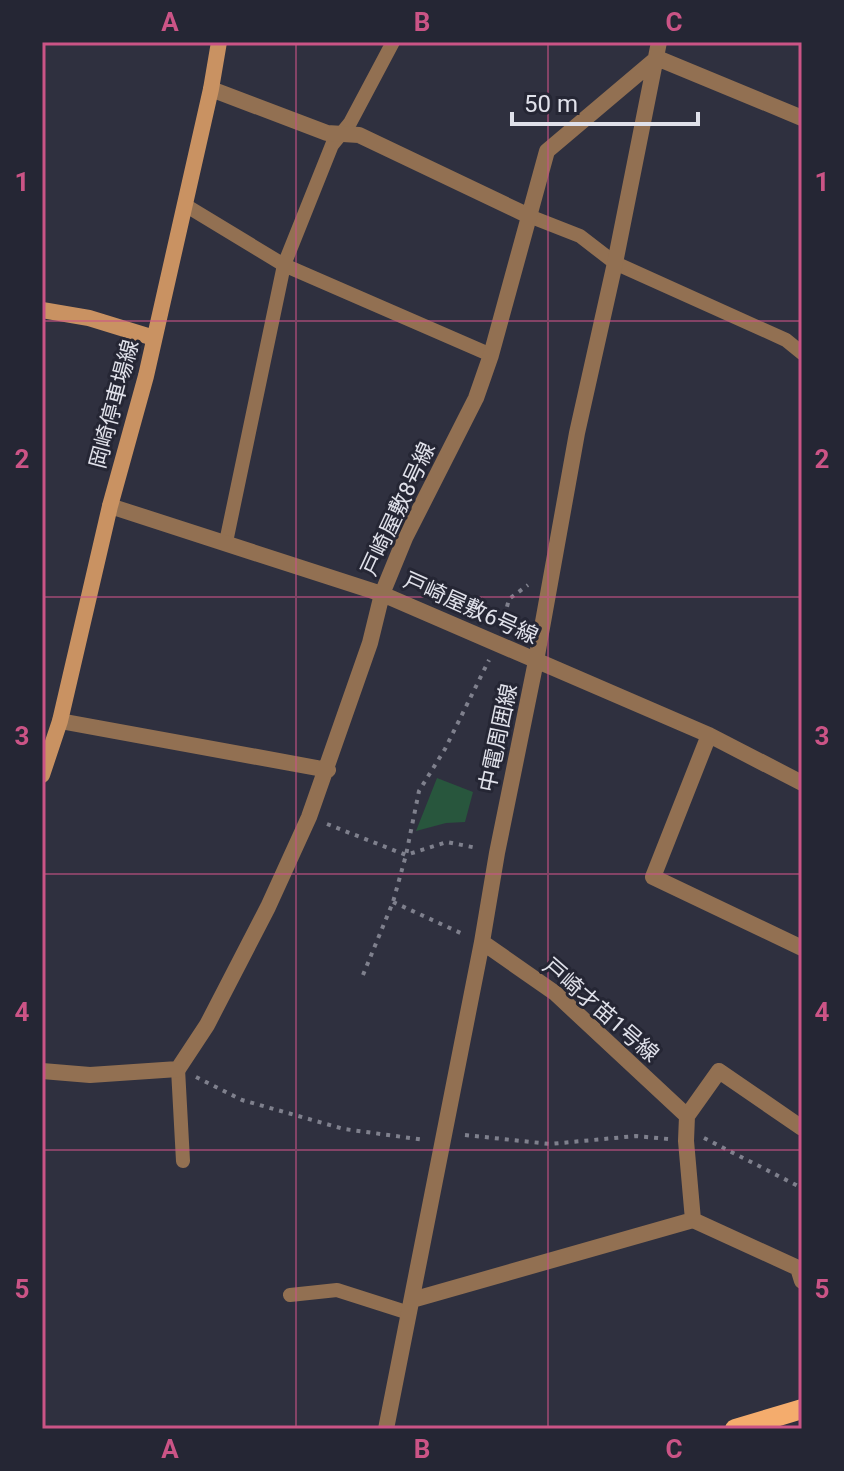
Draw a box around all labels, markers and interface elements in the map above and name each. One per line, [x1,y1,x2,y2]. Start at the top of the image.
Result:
text: A [161,7,179,37]
text: B [414,7,430,37]
text: C [665,7,683,37]
scale bar [512,76,698,126]
text: 50 m [524,90,578,118]
text: 1 [15,167,29,197]
text: 1 [815,167,829,197]
street label: 岡崎停車場線 [85,337,143,471]
street label: 戸崎屋敷8号線 [356,438,440,580]
text: 2 [15,444,29,474]
text: 2 [815,444,829,474]
street label: 戸崎屋敷6号線 [400,567,542,649]
street label: 中電周囲線 [474,682,522,794]
text: 3 [15,721,29,751]
text: 3 [815,721,829,751]
street label: 戸崎才苗1号線 [538,953,664,1067]
text: 4 [15,997,30,1027]
text: 4 [815,997,830,1027]
text: 5 [15,1274,29,1304]
text: 5 [815,1274,829,1304]
text: A [161,1434,179,1464]
text: B [414,1434,430,1464]
text: C [665,1434,683,1464]

